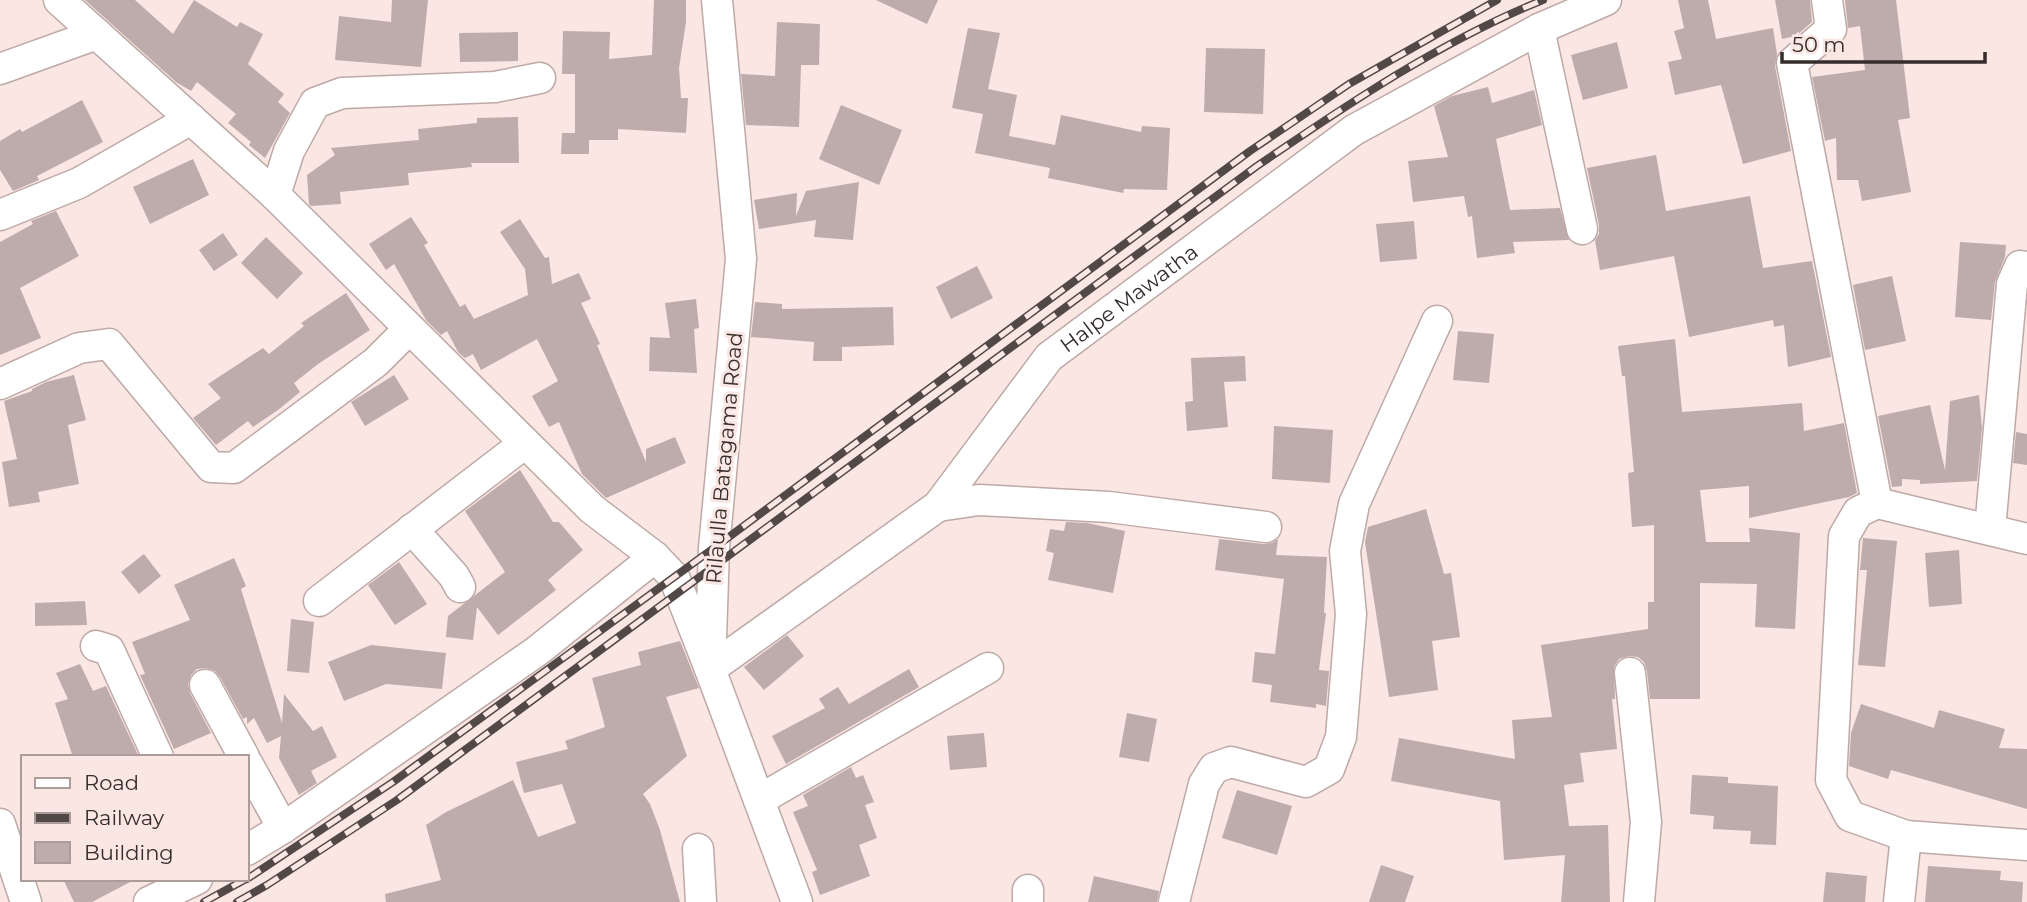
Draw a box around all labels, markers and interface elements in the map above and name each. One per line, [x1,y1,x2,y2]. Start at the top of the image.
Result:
scale bar [1782,21,1985,65]
text: 50 m [1792,32,1846,57]
street label: Halpe Mawatha [1055,238,1202,357]
street label: Rilaulla Batagama Road [701,331,747,585]
legend [21,755,248,881]
text: Road [84,770,139,795]
text: Railway [84,805,165,830]
text: Building [84,840,174,865]

